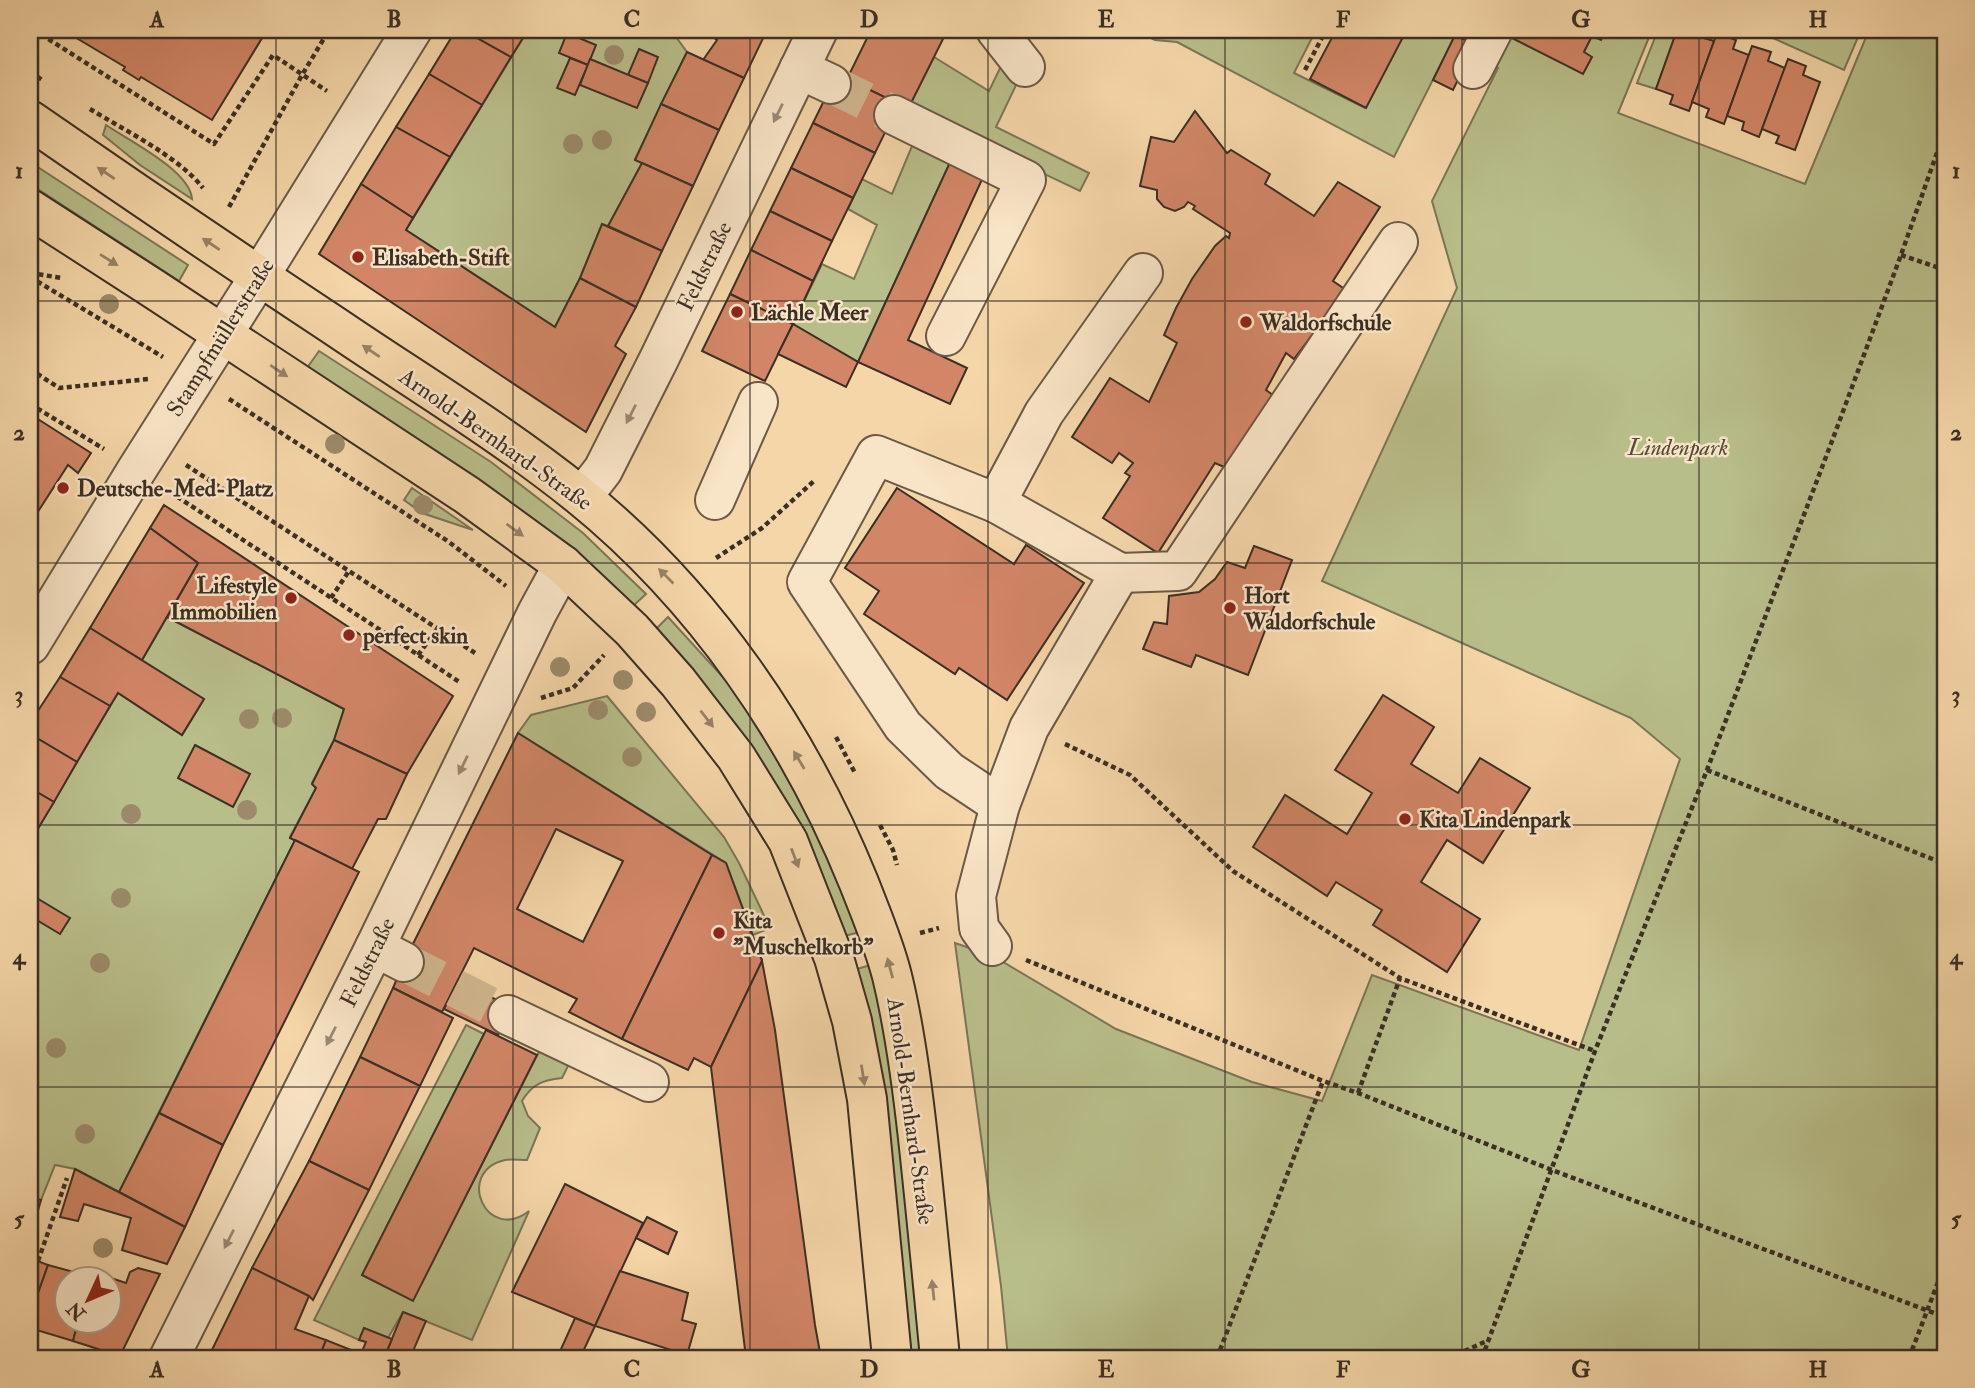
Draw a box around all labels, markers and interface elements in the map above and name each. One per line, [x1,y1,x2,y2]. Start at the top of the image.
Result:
text: A [149,5,165,34]
text: B [386,5,402,34]
text: C [624,5,640,34]
text: D [860,5,878,34]
text: E [1098,5,1115,34]
text: F [1336,5,1351,34]
text: G [1571,5,1591,34]
text: H [1809,5,1828,34]
one-way arrow [772,103,784,123]
text: 1 [15,156,23,185]
text: 1 [1952,156,1960,185]
one-way arrow [97,166,115,180]
street label: Feldstraße [670,216,739,316]
one-way arrow [202,237,220,251]
place label: Elisabeth-Stift [372,243,510,272]
marker: Elisabeth-Stift [350,249,366,265]
street label: Stampfmüllerstraße [160,252,282,422]
one-way arrow [99,253,118,266]
place label: Lächle Meer [751,298,869,327]
marker: Lächle Meer [729,304,745,320]
place label: Waldorfschule [1259,308,1392,337]
marker: Waldorfschule [1238,314,1254,330]
one-way arrow [361,344,380,357]
street label: Arnold-Bernhard-Straße [393,361,598,517]
one-way arrow [270,364,288,378]
one-way arrow [626,404,637,424]
text: 2 [13,418,25,447]
text: 2 [1950,418,1962,447]
park label: Lindenpark [1627,433,1728,462]
place label: Deutsche-Med-Platz [77,474,274,503]
marker: Deutsche-Med-Platz [55,480,71,496]
one-way arrow [506,523,524,537]
one-way arrow [658,569,675,585]
place label: Lifestyle Immobilien [170,571,277,626]
place label: Hort Waldorfschule [1243,581,1376,636]
marker: Lifestyle Immobilien [283,590,299,606]
marker: Hort Waldorfschule [1222,600,1238,616]
place label: perfect skin [362,621,468,651]
marker: perfect skin [341,627,357,643]
text: 3 [15,680,23,709]
text: 3 [1952,680,1960,709]
one-way arrow [700,710,715,728]
one-way arrow [793,750,806,769]
one-way arrow [458,755,469,775]
place label: Kita Lindenpark [1419,805,1572,835]
marker: Kita Lindenpark [1397,811,1413,827]
one-way arrow [789,848,800,869]
place label: Kita "Muschelkorb" [733,906,874,961]
street label: Feldstraße [333,912,402,1012]
marker: Kita "Muschelkorb" [711,925,727,941]
text: 4 [12,942,27,971]
text: 4 [1949,942,1964,971]
one-way arrow [884,957,895,979]
street label: Arnold-Bernhard-Straße [880,995,941,1227]
one-way arrow [325,1026,336,1046]
one-way arrow [858,1064,869,1086]
text: 5 [14,1204,25,1233]
text: 5 [1951,1204,1962,1233]
one-way arrow [223,1229,234,1249]
north arrow [52,1266,122,1336]
one-way arrow [927,1279,938,1301]
text: N [61,1296,92,1326]
text: A [149,1355,165,1384]
text: B [386,1355,402,1384]
text: C [624,1355,640,1384]
text: D [860,1355,878,1384]
text: E [1098,1355,1115,1384]
text: F [1336,1355,1351,1384]
text: G [1571,1355,1591,1384]
text: H [1809,1355,1828,1384]

